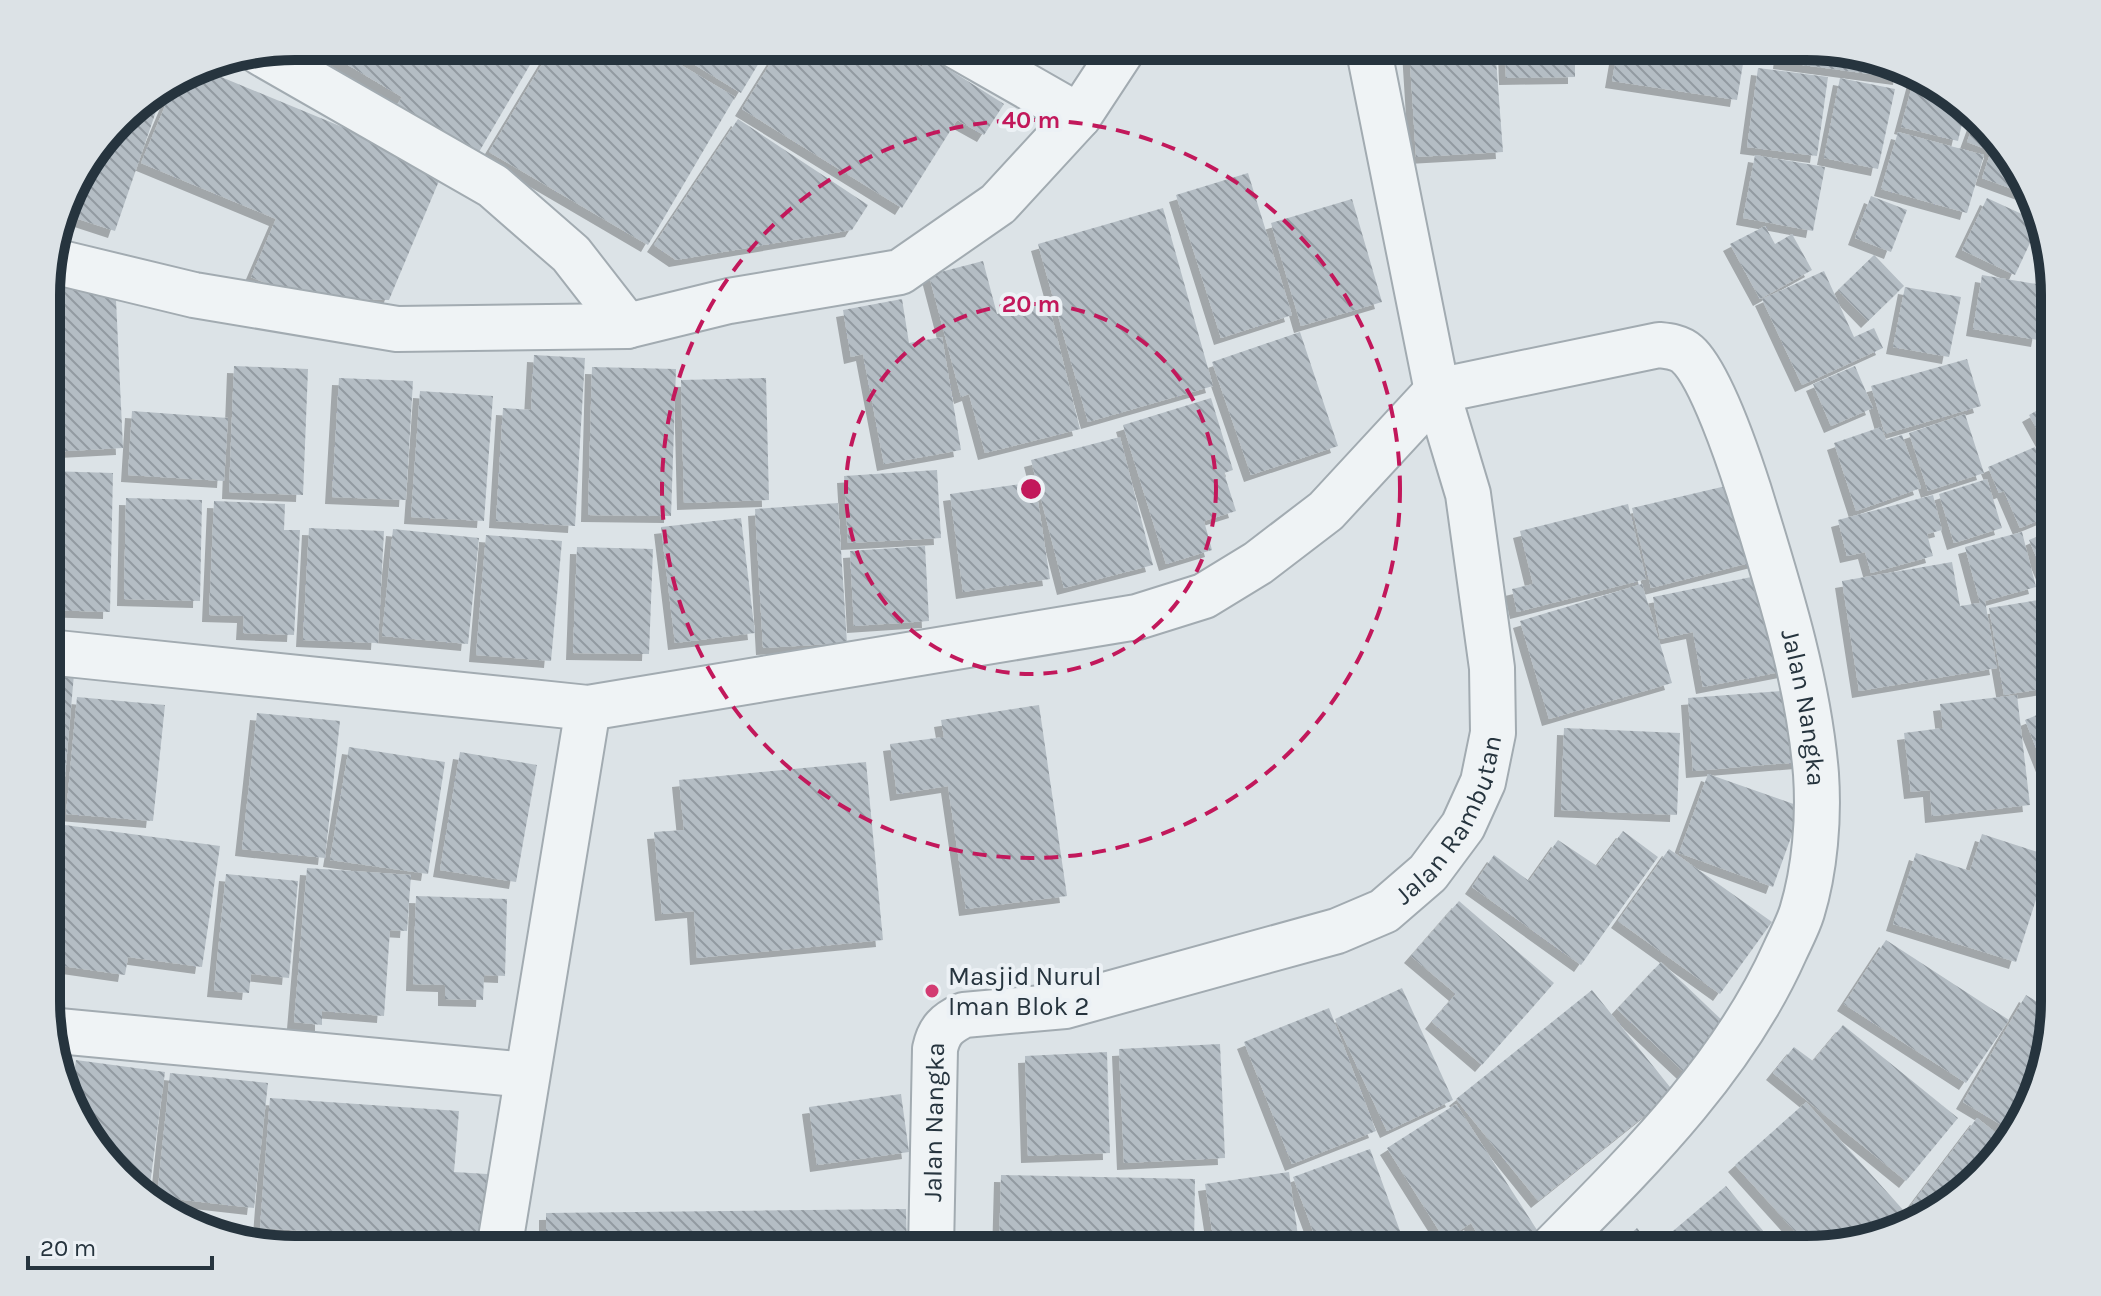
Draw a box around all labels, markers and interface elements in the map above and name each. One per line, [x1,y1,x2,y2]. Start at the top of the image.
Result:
text: 40 m [1002,106,1060,134]
text: 20 m [1002,290,1060,318]
centre of rings [1017,475,1045,503]
street label: Jalan Nangka [1774,625,1832,787]
street label: Jalan Rambutan [1388,733,1508,911]
place label: Masjid Nurul Iman Blok 2 [948,961,1101,1022]
marker: Masjid Nurul Iman Blok 2 [923,982,941,1000]
street label: Jalan Nangka [917,1042,951,1202]
scale bar [28,1220,212,1270]
text: 20 m [40,1234,96,1262]

